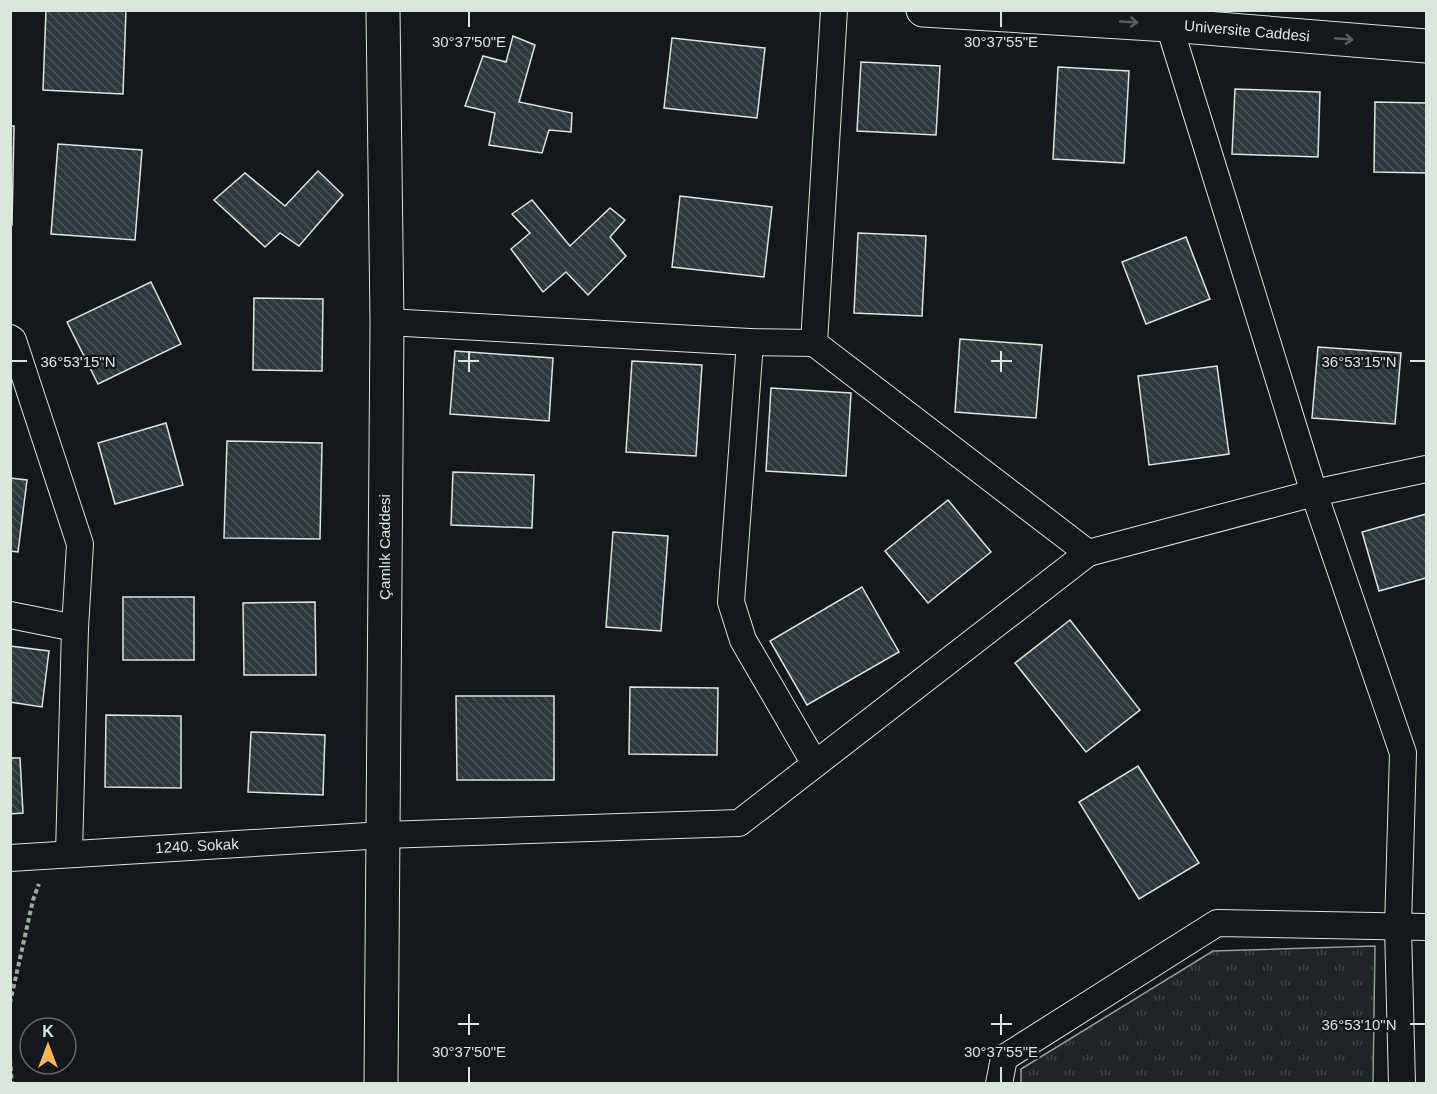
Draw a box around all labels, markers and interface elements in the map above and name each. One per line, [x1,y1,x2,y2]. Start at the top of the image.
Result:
one-way arrow [1118,17,1138,28]
street label: Universite Caddesi [1184,17,1310,44]
text: 30°37'50"E [432,33,506,50]
text: 30°37'55"E [964,33,1038,50]
one-way arrow [1333,34,1353,45]
text: 36°53'15"N [40,353,116,370]
text: 36°53'15"N [1321,353,1397,370]
street label: Çamlık Caddesi [376,494,393,600]
street label: 1240. Sokak [155,835,240,856]
north arrow [18,1016,78,1076]
text: 36°53'10"N [1321,1016,1397,1033]
text: K [42,1023,54,1040]
text: 30°37'50"E [432,1043,506,1060]
text: 30°37'55"E [964,1043,1038,1060]

